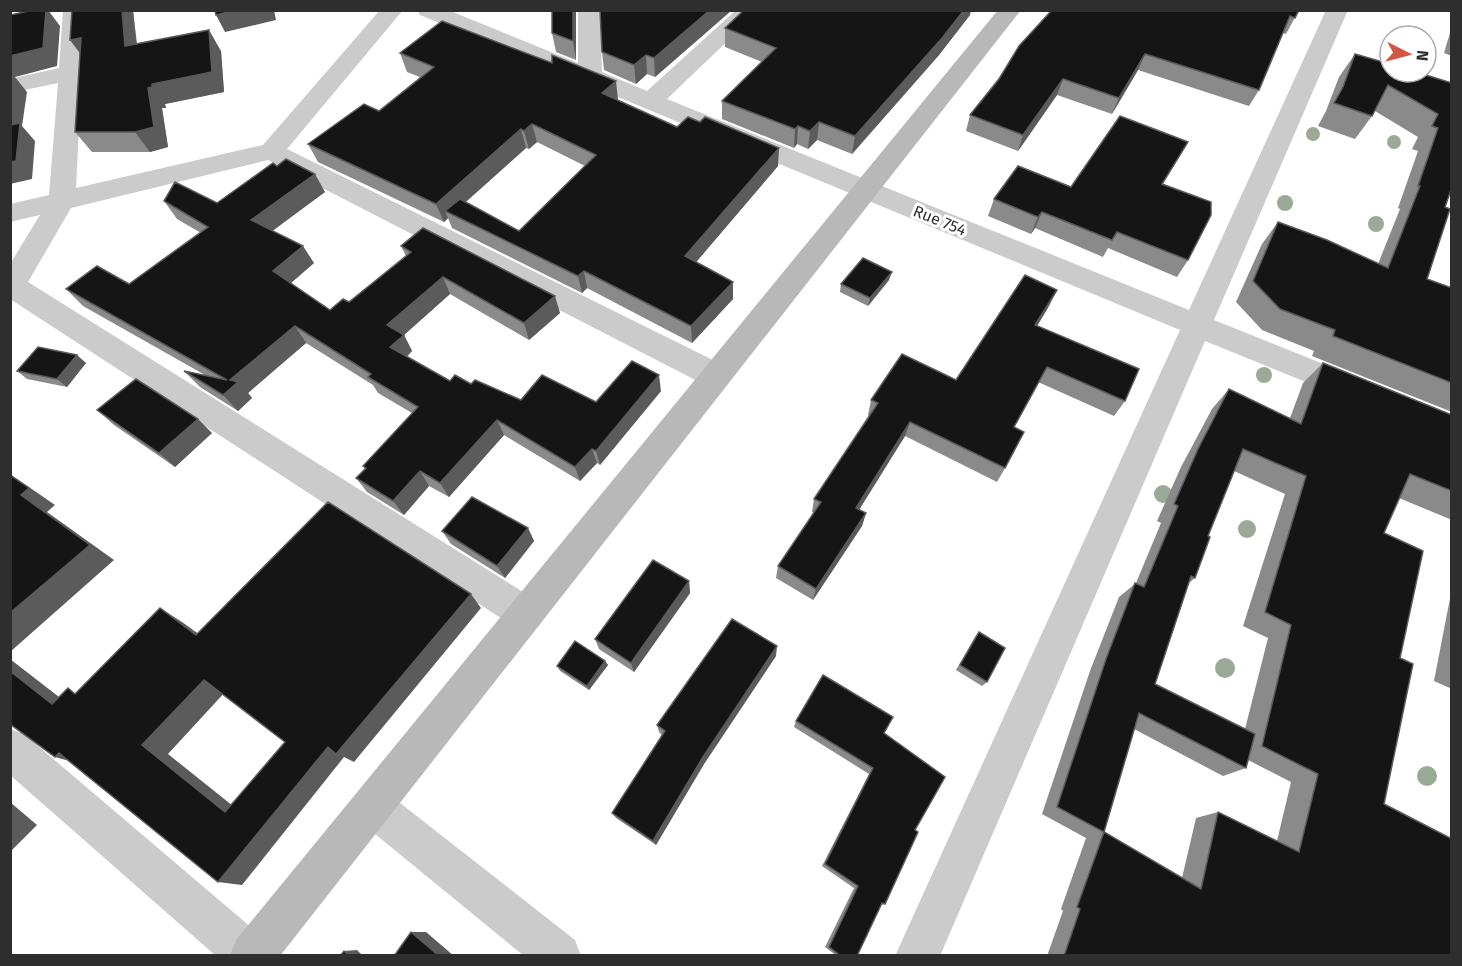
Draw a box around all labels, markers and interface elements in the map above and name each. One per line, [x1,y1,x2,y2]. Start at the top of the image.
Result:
north arrow [1378,24,1438,84]
text: N [1412,49,1432,62]
street label: Rue 754 [911,201,969,240]

